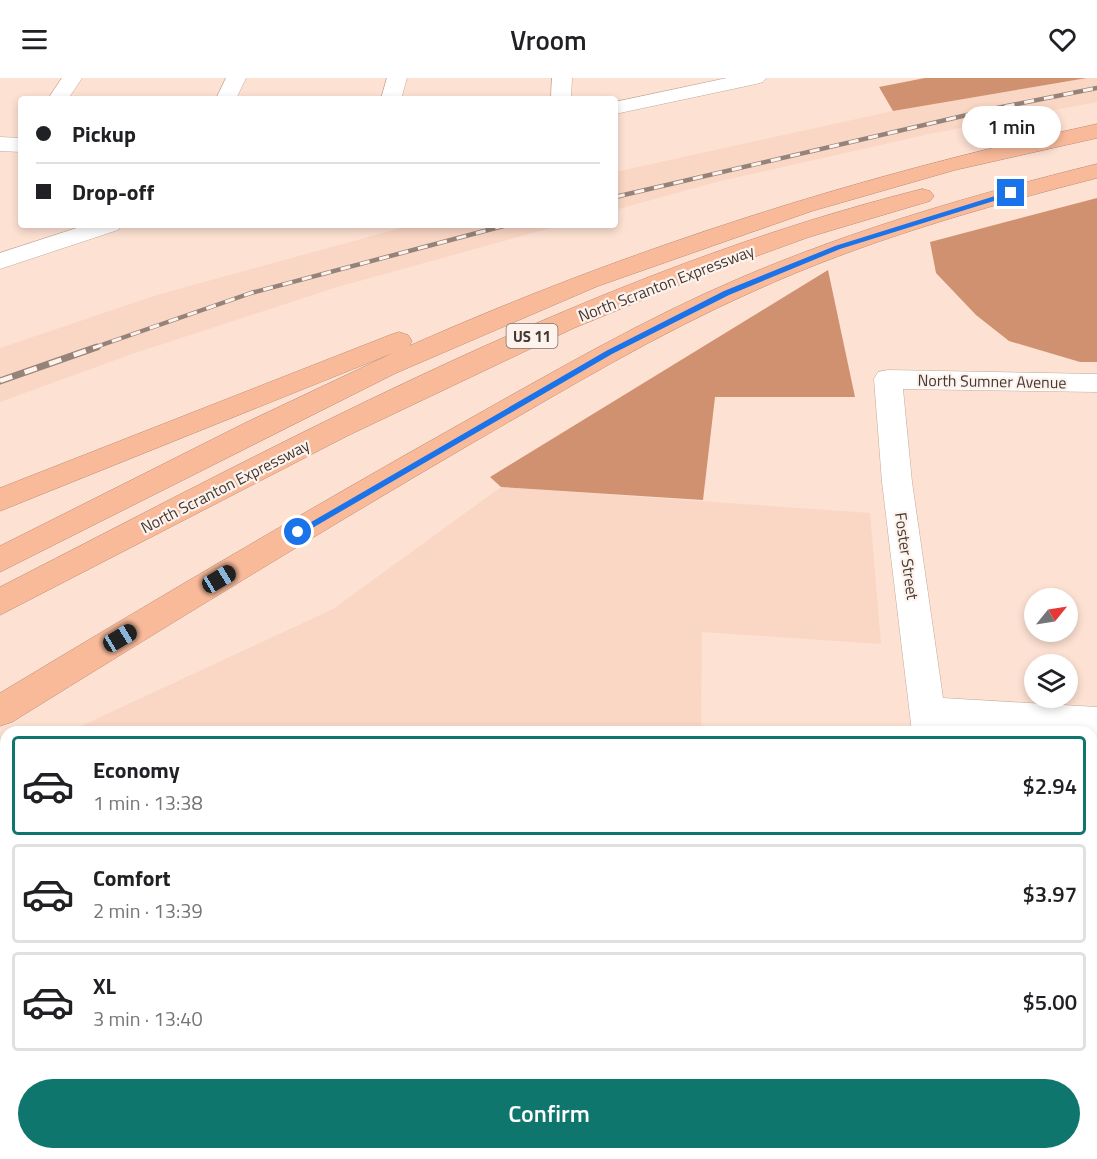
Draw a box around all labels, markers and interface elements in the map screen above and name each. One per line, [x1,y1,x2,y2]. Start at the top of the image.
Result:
text: Vroom [510,19,587,60]
icon: menu [18,23,51,56]
icon: heart [1046,23,1079,56]
callout: 1 min [962,106,1060,148]
text: 1 min [987,111,1036,142]
text: Pickup [72,117,136,151]
text: Drop-off [72,175,154,209]
route end [997,179,1024,206]
street label: North Scranton Expressway [574,238,758,328]
road number: US 11 [506,324,558,348]
street label: North Sumner Avenue [917,368,1067,394]
street label: North Scranton Expressway [136,433,314,539]
street label: Foster Street [889,511,925,602]
route start [284,518,311,545]
car [199,562,239,596]
north arrow [1024,588,1078,642]
map controls [1024,588,1078,708]
car [100,621,140,655]
button: layers [1024,654,1078,708]
text: Economy [93,753,180,787]
icon: car [21,759,75,813]
text: $2.94 [1022,769,1077,803]
text: 1 min · 13:38 [93,787,203,818]
text: Comfort [93,861,171,895]
icon: car [21,867,75,921]
text: $3.97 [1022,877,1077,911]
text: 2 min · 13:39 [93,895,203,926]
text: XL [93,969,116,1003]
icon: car [21,975,75,1029]
text: $5.00 [1022,985,1077,1019]
text: 3 min · 13:40 [93,1003,203,1034]
button: Confirm [18,1079,1080,1148]

